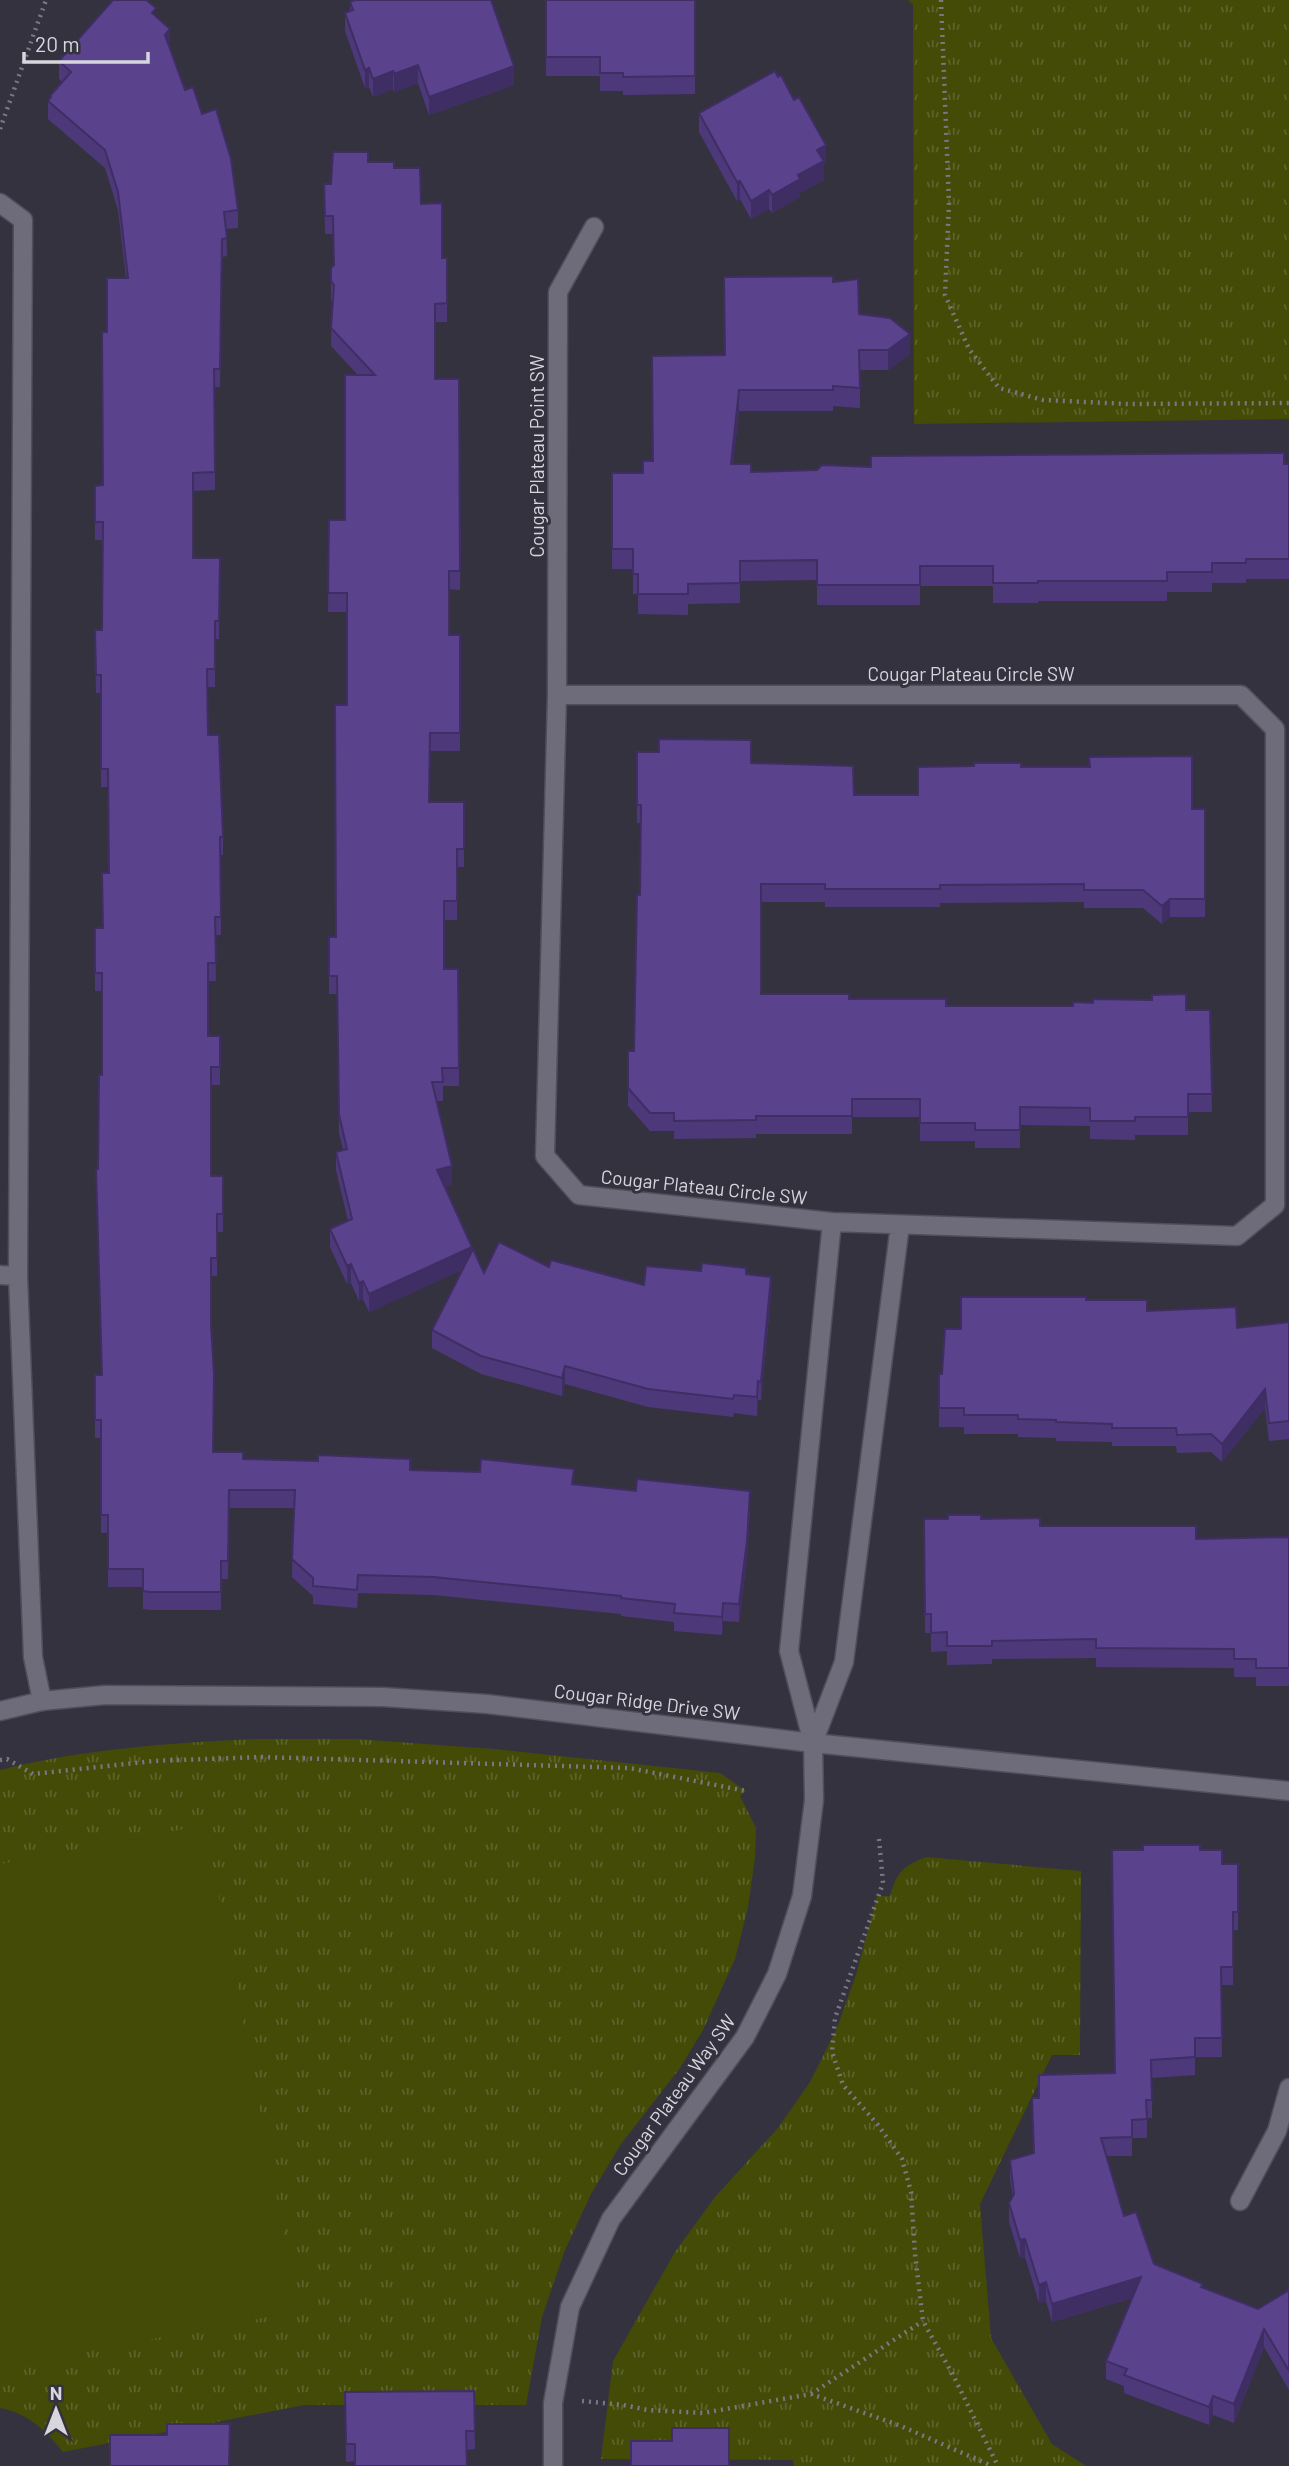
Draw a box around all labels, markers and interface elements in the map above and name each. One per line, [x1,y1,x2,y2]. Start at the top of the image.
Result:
scale bar [24,21,149,65]
text: 20 m [35,31,80,56]
street label: Cougar Plateau Point SW [525,354,548,557]
street label: Cougar Plateau Circle SW [867,662,1075,685]
street label: Cougar Plateau Circle SW [600,1164,809,1209]
street label: Cougar Ridge Drive SW [553,1679,742,1724]
street label: Cougar Plateau Way SW [607,2009,740,2180]
north arrow [21,2375,91,2445]
text: N [50,2381,62,2404]

